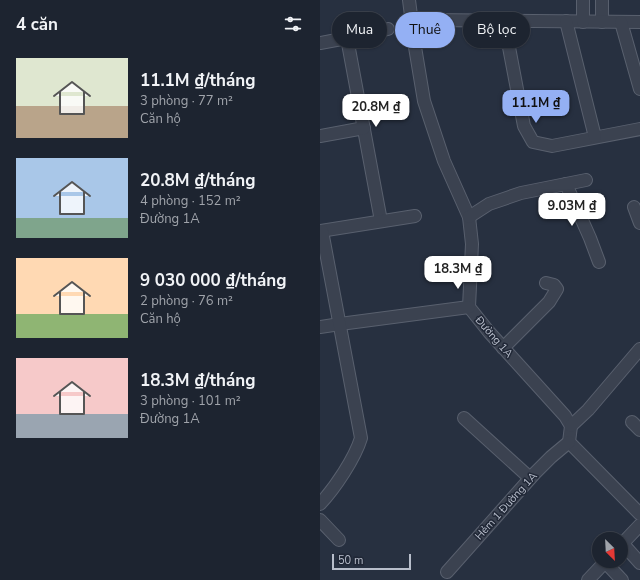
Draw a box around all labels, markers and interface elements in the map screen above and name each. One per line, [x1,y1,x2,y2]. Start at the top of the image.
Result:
chip: Mua [332,12,387,48]
chip: Thuê [395,12,455,48]
chip: Bộ lọc [463,12,530,48]
text: 4 căn [16,13,58,36]
icon: filters [282,13,304,35]
text: 11.1M ₫/tháng [140,69,256,92]
icon: home [48,74,96,122]
pin: 11.1M ₫ [499,90,573,124]
text: 3 phòng · 77 m² [140,92,233,110]
pin: 20.8M ₫ [339,94,413,128]
text: 11.1M ₫ [511,94,561,112]
text: 20.8M ₫ [351,98,401,116]
text: Căn hộ [140,110,181,128]
text: 20.8M ₫/tháng [140,169,256,192]
icon: home [48,174,96,222]
text: 4 phòng · 152 m² [140,192,241,210]
pin: 9.03M ₫ [535,193,609,227]
text: 9.03M ₫ [547,197,597,215]
text: Đường 1A [140,210,200,228]
pin: 18.3M ₫ [421,256,495,290]
text: 18.3M ₫ [433,260,483,278]
text: 9 030 000 ₫/tháng [140,269,287,292]
icon: home [48,274,96,322]
text: 2 phòng · 76 m² [140,292,233,310]
text: Căn hộ [140,310,181,328]
street label: Đường 1A [471,312,516,361]
text: 18.3M ₫/tháng [140,369,256,392]
icon: home [48,374,96,422]
text: 3 phòng · 101 m² [140,392,241,410]
text: Đường 1A [140,410,200,428]
street label: Hẻm 1 Đường 1A [471,469,541,543]
north arrow [592,532,628,568]
map controls [592,532,628,568]
scale bar [332,552,411,571]
text: 50 m [338,553,363,568]

